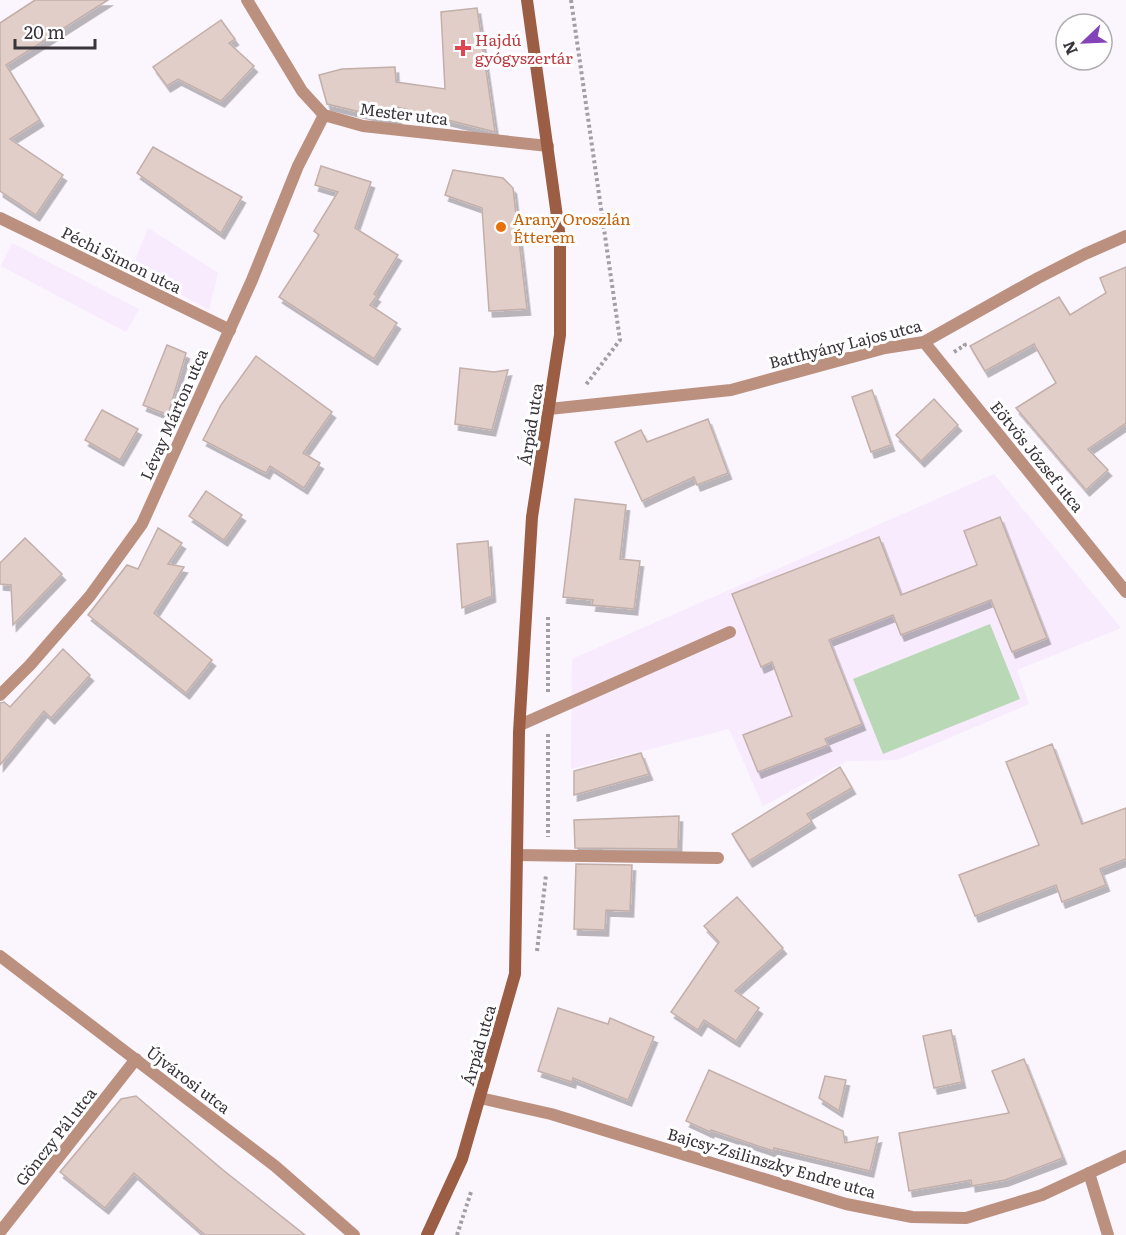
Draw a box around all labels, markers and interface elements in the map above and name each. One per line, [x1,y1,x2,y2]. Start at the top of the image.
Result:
scale bar [15,12,94,50]
north arrow [1054,12,1114,72]
text: 20 m [24,18,65,45]
place label: Hajdú gyógyszertár [475,27,573,69]
text: N [1056,37,1083,59]
marker: Hajdú gyógyszertár [456,41,470,55]
street label: Mester utca [358,96,450,130]
place label: Arany Oroszlán Étterem [513,206,631,248]
street label: Péchi Simon utca [58,220,186,299]
marker: Arany Oroszlán Étterem [494,220,508,234]
street label: Batthyány Lajos utca [766,312,924,374]
street label: Lévay Márton utca [133,344,213,484]
street label: Árpád utca [512,381,548,467]
street label: Eötvös József utca [985,395,1091,517]
street label: Árpád utca [455,1001,501,1088]
street label: Újvárosi utca [142,1039,236,1119]
street label: Gönczy Pál utca [9,1081,101,1190]
street label: Bajcsy-Zsilinszky Endre utca [665,1121,880,1203]

